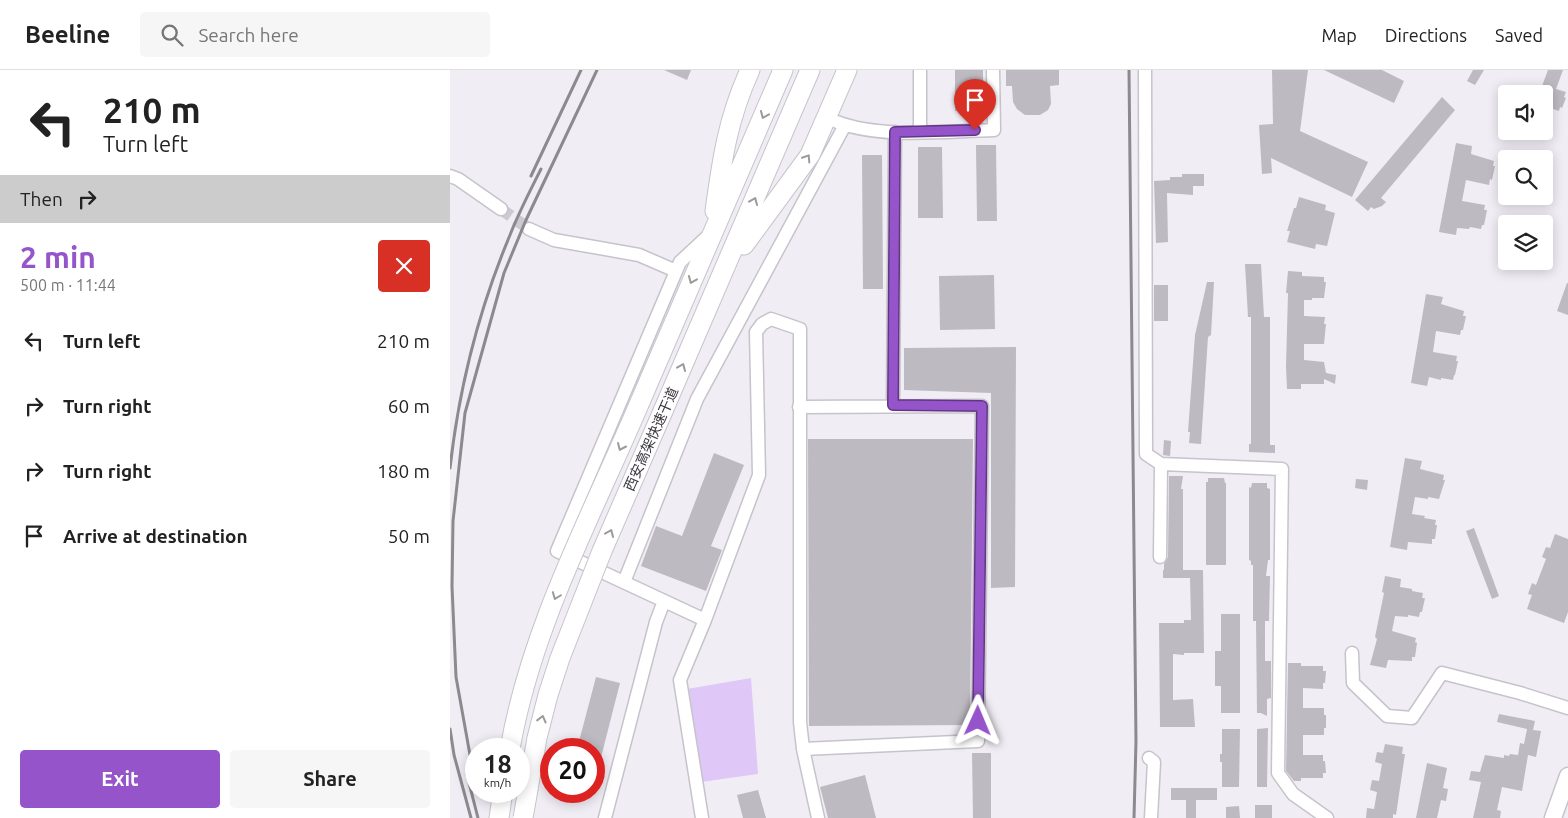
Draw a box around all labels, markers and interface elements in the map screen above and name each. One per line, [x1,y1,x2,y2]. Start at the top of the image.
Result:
search box [140,12,490,57]
text: Beeline [25,21,110,48]
icon: search [158,21,186,49]
text: Search here [198,24,299,46]
text: Map [1321,25,1357,45]
text: Directions [1385,25,1467,45]
text: Saved [1495,25,1543,45]
pin [954,79,996,130]
map controls [1498,85,1553,270]
button: sound [1498,85,1553,140]
icon: arrive [961,86,989,114]
icon: left [20,90,85,155]
text: 210 m [103,90,201,130]
one-way arrow [759,110,770,119]
text: Turn left [103,131,188,156]
button: search [1498,150,1553,205]
one-way arrow [801,154,810,163]
icon: right [73,185,101,213]
text: Then [20,188,63,210]
one-way arrow [747,197,758,206]
button: layers [1498,215,1553,270]
text: 2 min [20,240,96,274]
button: close [378,240,430,292]
one-way arrow [688,275,699,284]
text: 500 m · 11:44 [20,276,116,294]
icon: left [20,327,48,355]
text: Turn left [63,330,141,352]
text: 210 m [377,330,430,352]
one-way arrow [677,363,687,371]
street label: 西安高架快速干道 [621,385,681,493]
icon: right [20,392,48,420]
text: Turn right [63,395,151,417]
text: 60 m [388,395,430,417]
one-way arrow [616,442,627,451]
icon: right [20,457,48,485]
text: Turn right [63,460,151,482]
text: 180 m [377,460,430,482]
icon: arrive [20,522,48,550]
text: Arrive at destination [63,525,248,547]
text: 50 m [388,525,430,547]
one-way arrow [603,529,614,538]
one-way arrow [552,591,562,600]
position arrow [951,694,1003,746]
one-way arrow [536,714,547,723]
speed limit sign: 20 [540,738,605,803]
button: Exit [20,750,220,808]
button: Share [230,750,430,808]
text: 18 [483,750,512,778]
text: km/h [484,776,511,789]

